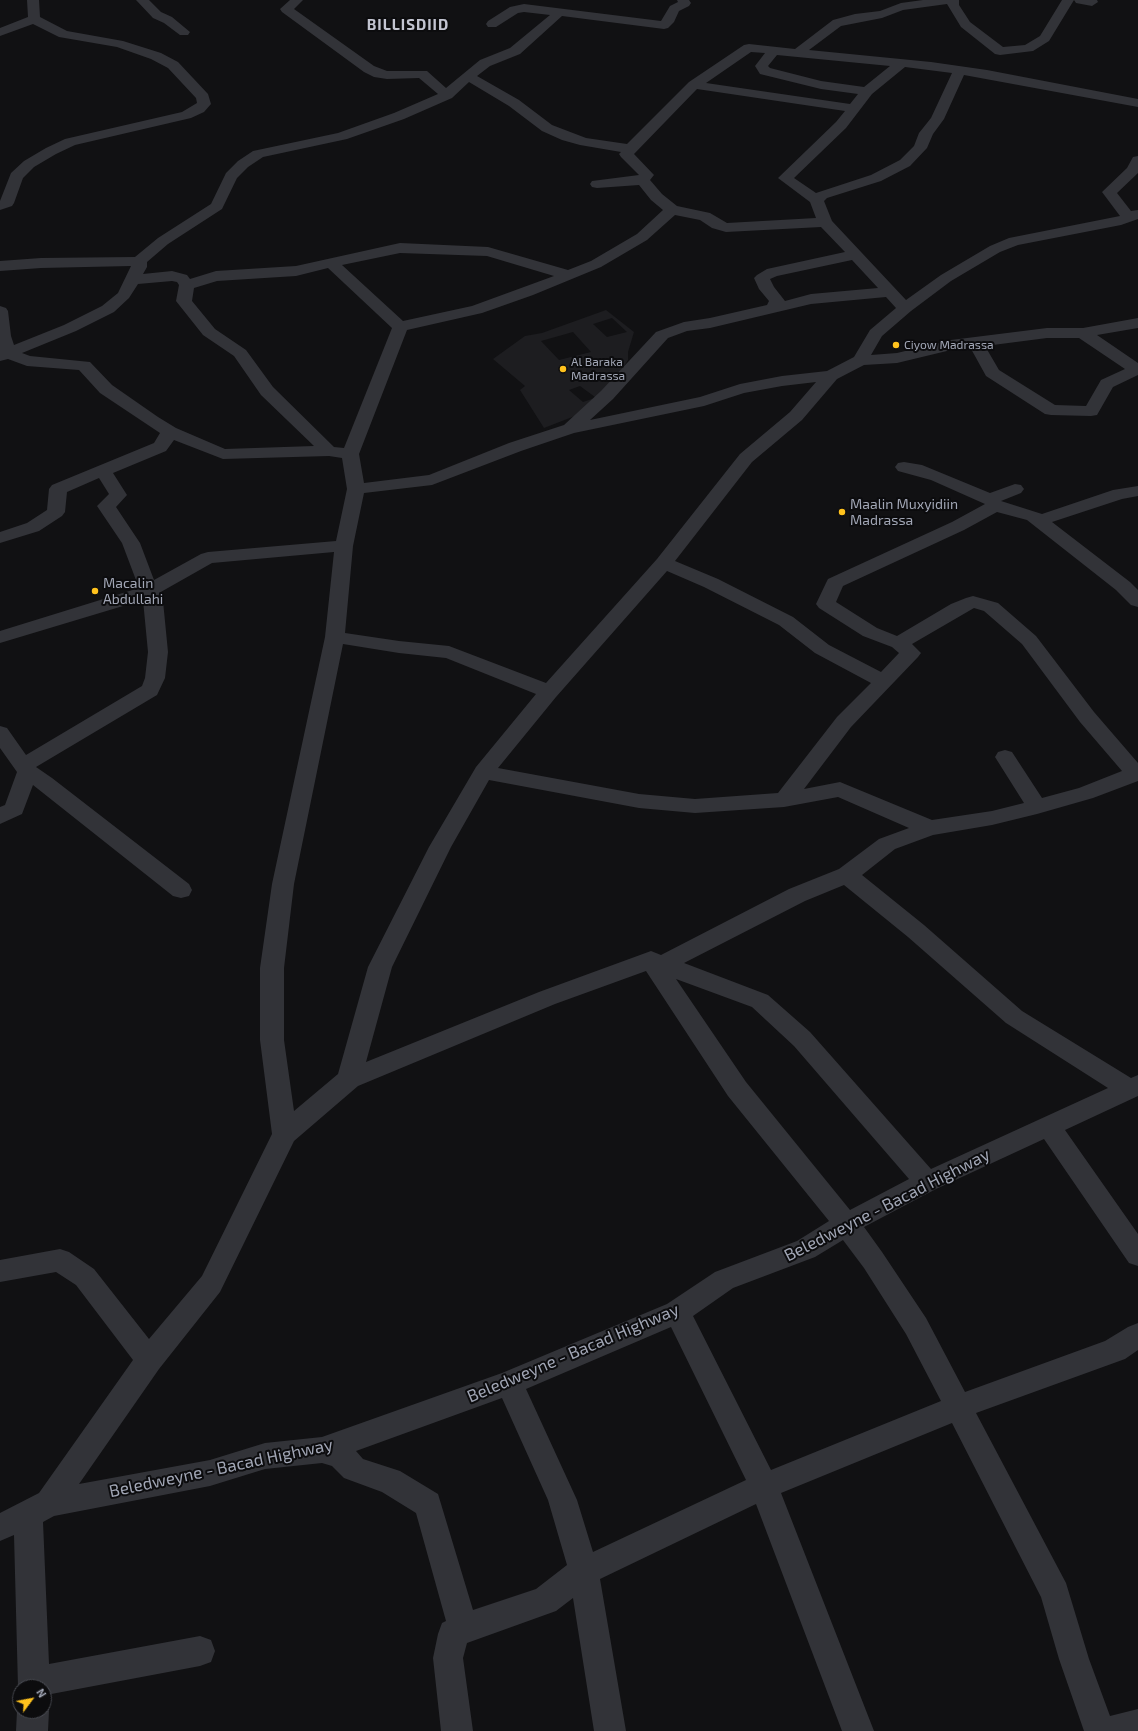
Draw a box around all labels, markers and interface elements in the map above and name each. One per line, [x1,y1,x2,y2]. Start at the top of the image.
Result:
district label: BILLISDIID [367,16,449,34]
place label: Ciyow Madrassa [904,338,994,352]
marker: Ciyow Madrassa [891,340,901,350]
place label: Al Baraka Madrassa [571,355,625,383]
marker: Al Baraka Madrassa [558,364,568,374]
place label: Maalin Muxyidiin Madrassa [850,496,958,528]
marker: Maalin Muxyidiin Madrassa [837,507,847,517]
place label: Macalin Abdullahi [103,575,163,608]
marker: Macalin Abdullahi [90,586,100,596]
street label: Beledweyne - Bacad Highway [781,1144,993,1266]
street label: Beledweyne - Bacad Highway [464,1299,682,1407]
street label: Beledweyne - Bacad Highway [107,1434,335,1502]
north arrow [12,1679,52,1719]
text: N [34,1686,49,1700]

